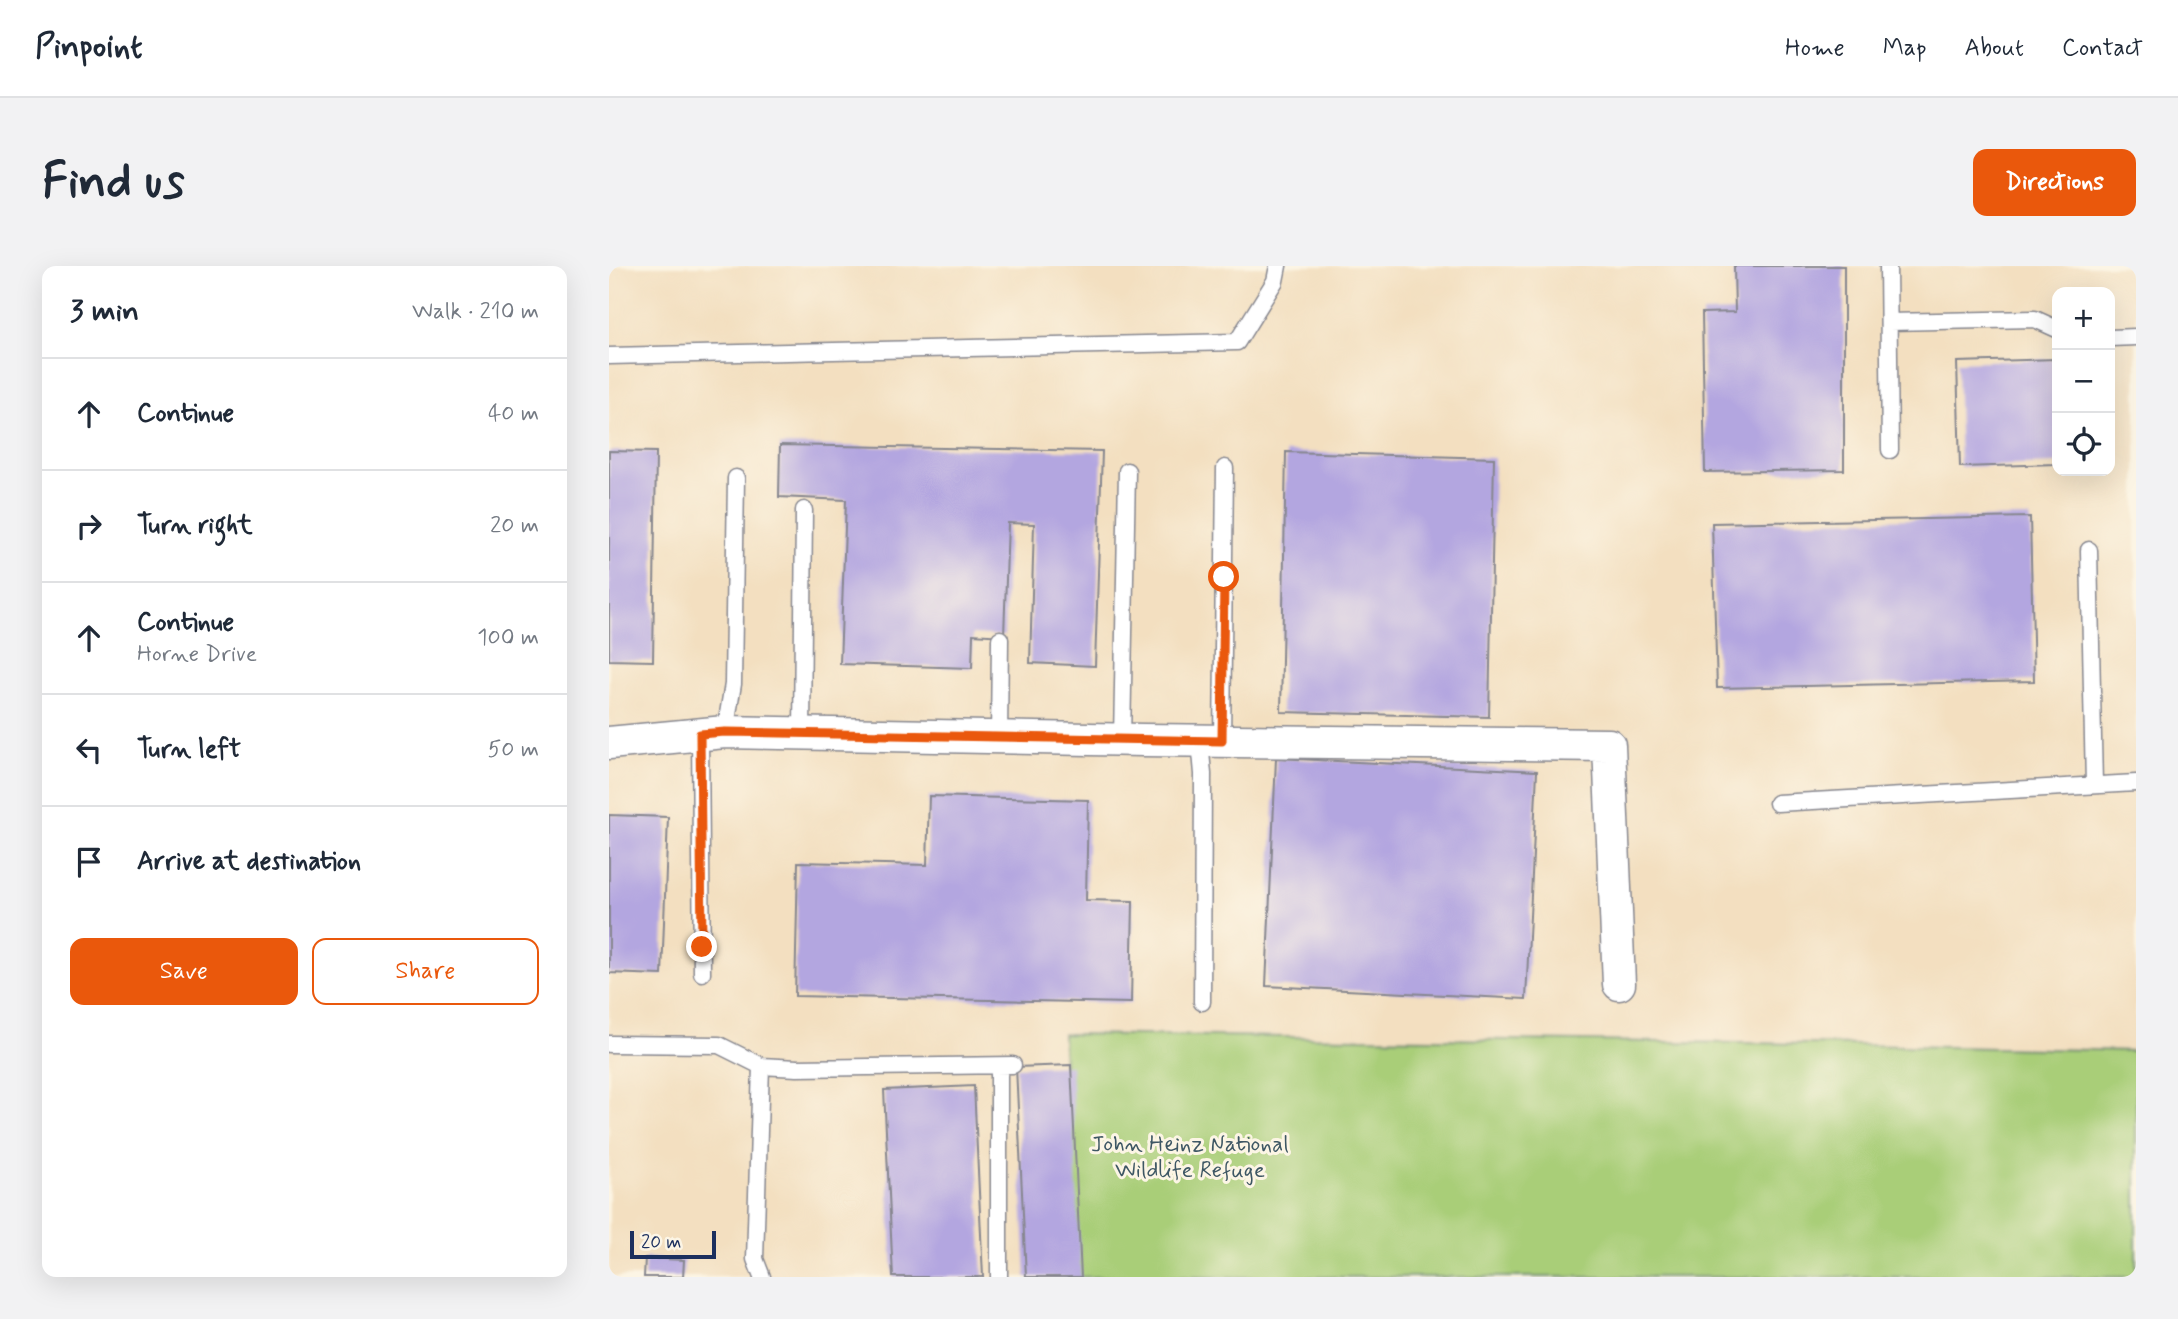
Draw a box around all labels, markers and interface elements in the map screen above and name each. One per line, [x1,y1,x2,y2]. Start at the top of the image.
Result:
text: Pinpoint [35,26,143,70]
text: Home [1785,33,1845,64]
text: Map [1883,33,1927,64]
text: About [1965,33,2024,64]
text: Contact [2062,33,2143,64]
button: Directions [1973,149,2136,216]
text: Find us [42,150,185,215]
map controls [2052,287,2115,476]
button: + [2052,287,2115,350]
text: 3 min [70,292,139,331]
text: Walk · 210 m [412,297,539,327]
button: − [2052,350,2115,413]
icon: ahead [70,395,108,433]
text: Continue [137,397,234,431]
text: 40 m [488,399,539,429]
button: locate [2052,413,2115,476]
icon: right [70,507,108,545]
text: Turn right [137,509,253,543]
text: 20 m [490,511,539,541]
route start [1208,561,1239,592]
text: Continue [137,606,234,640]
icon: ahead [70,619,108,657]
text: 100 m [477,623,539,653]
text: Horne Drive [137,640,257,670]
icon: left [70,731,108,769]
text: Turn left [137,733,241,767]
text: 50 m [488,735,539,765]
icon: arrive [70,843,108,881]
text: Arrive at destination [137,845,361,879]
route end [686,931,717,962]
button: Save [70,938,298,1005]
button: Share [312,938,539,1005]
park label: John Heinz National Wildlife Refuge [1091,1130,1289,1186]
scale bar [630,1228,716,1260]
text: 20 m [641,1230,681,1255]

